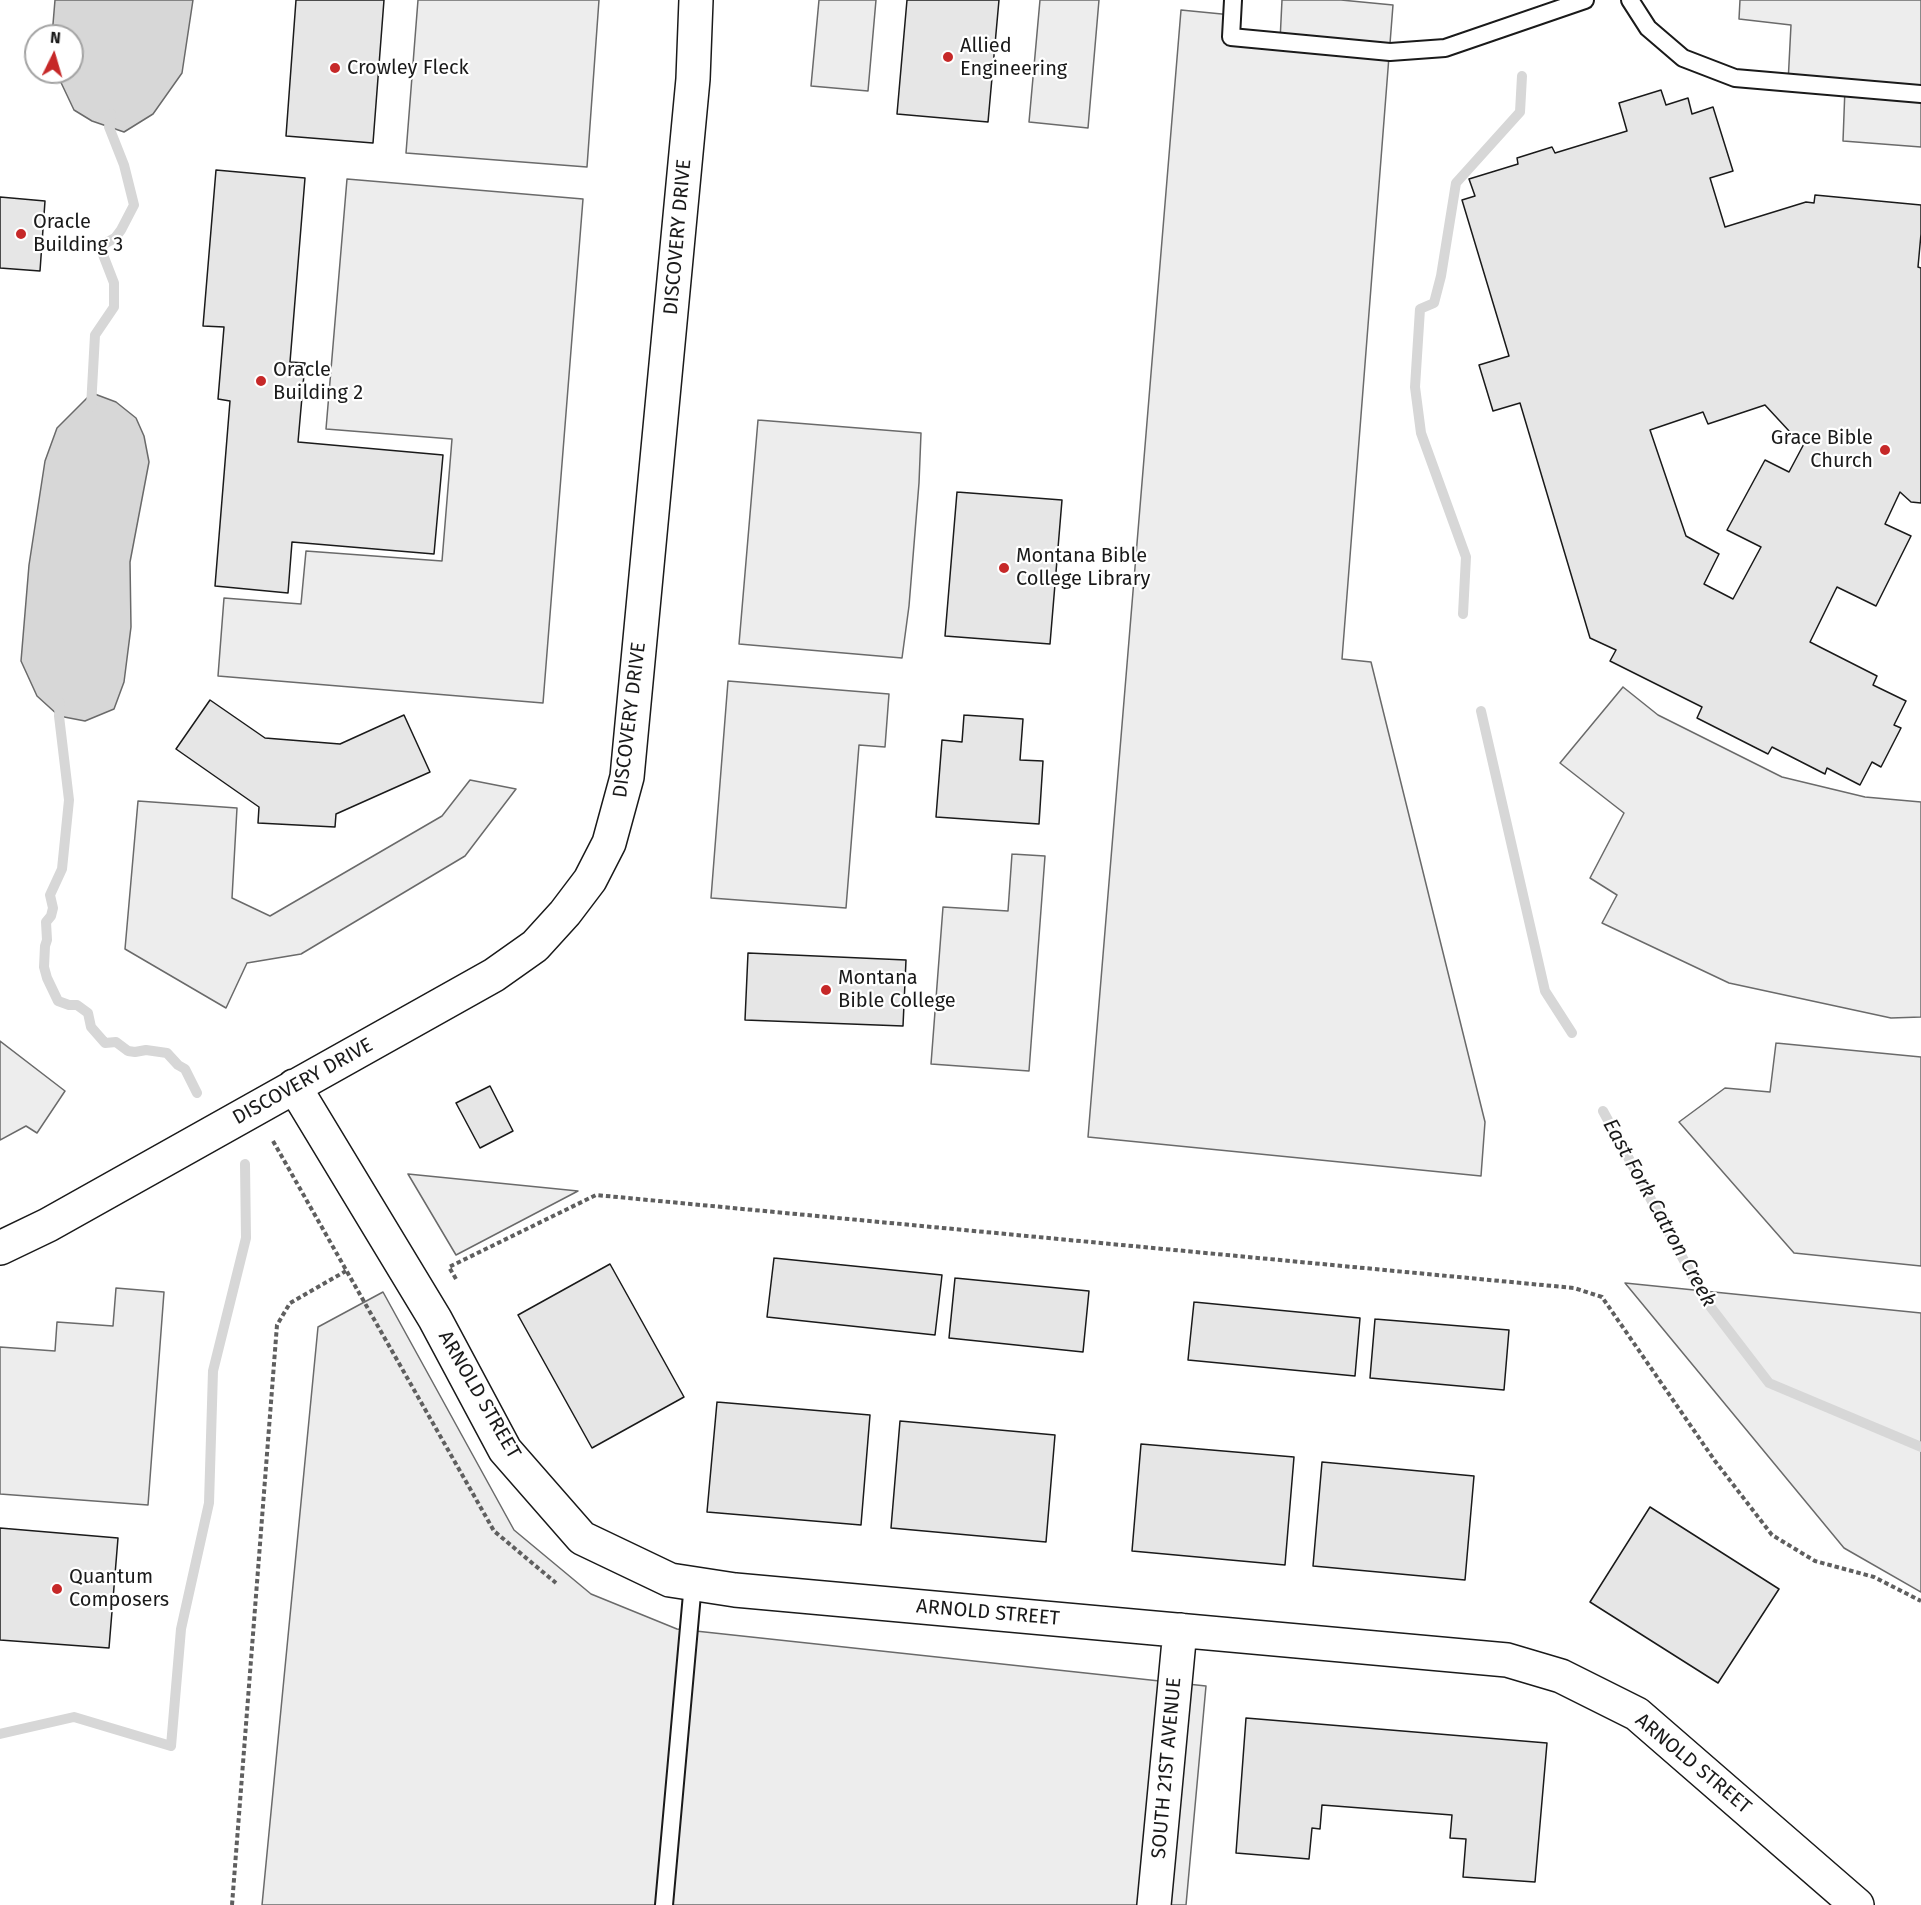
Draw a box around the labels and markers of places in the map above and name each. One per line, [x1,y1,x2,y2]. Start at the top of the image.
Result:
place label: Allied Engineering [960,34,1067,81]
marker: Allied Engineering [941,50,955,64]
place label: Crowley Fleck [347,56,469,80]
marker: Crowley Fleck [328,61,342,75]
place label: Oracle Building 3 [33,210,123,257]
marker: Oracle Building 3 [14,227,28,241]
place label: Oracle Building 2 [273,358,363,405]
marker: Oracle Building 2 [254,374,268,388]
place label: Grace Bible Church [1771,426,1873,473]
marker: Grace Bible Church [1878,443,1892,457]
place label: Montana Bible College Library [1016,544,1150,591]
marker: Montana Bible College Library [997,561,1011,575]
place label: Montana Bible College [838,966,956,1013]
marker: Montana Bible College [819,983,833,997]
place label: Quantum Composers [69,1565,169,1612]
marker: Quantum Composers [50,1582,64,1596]

